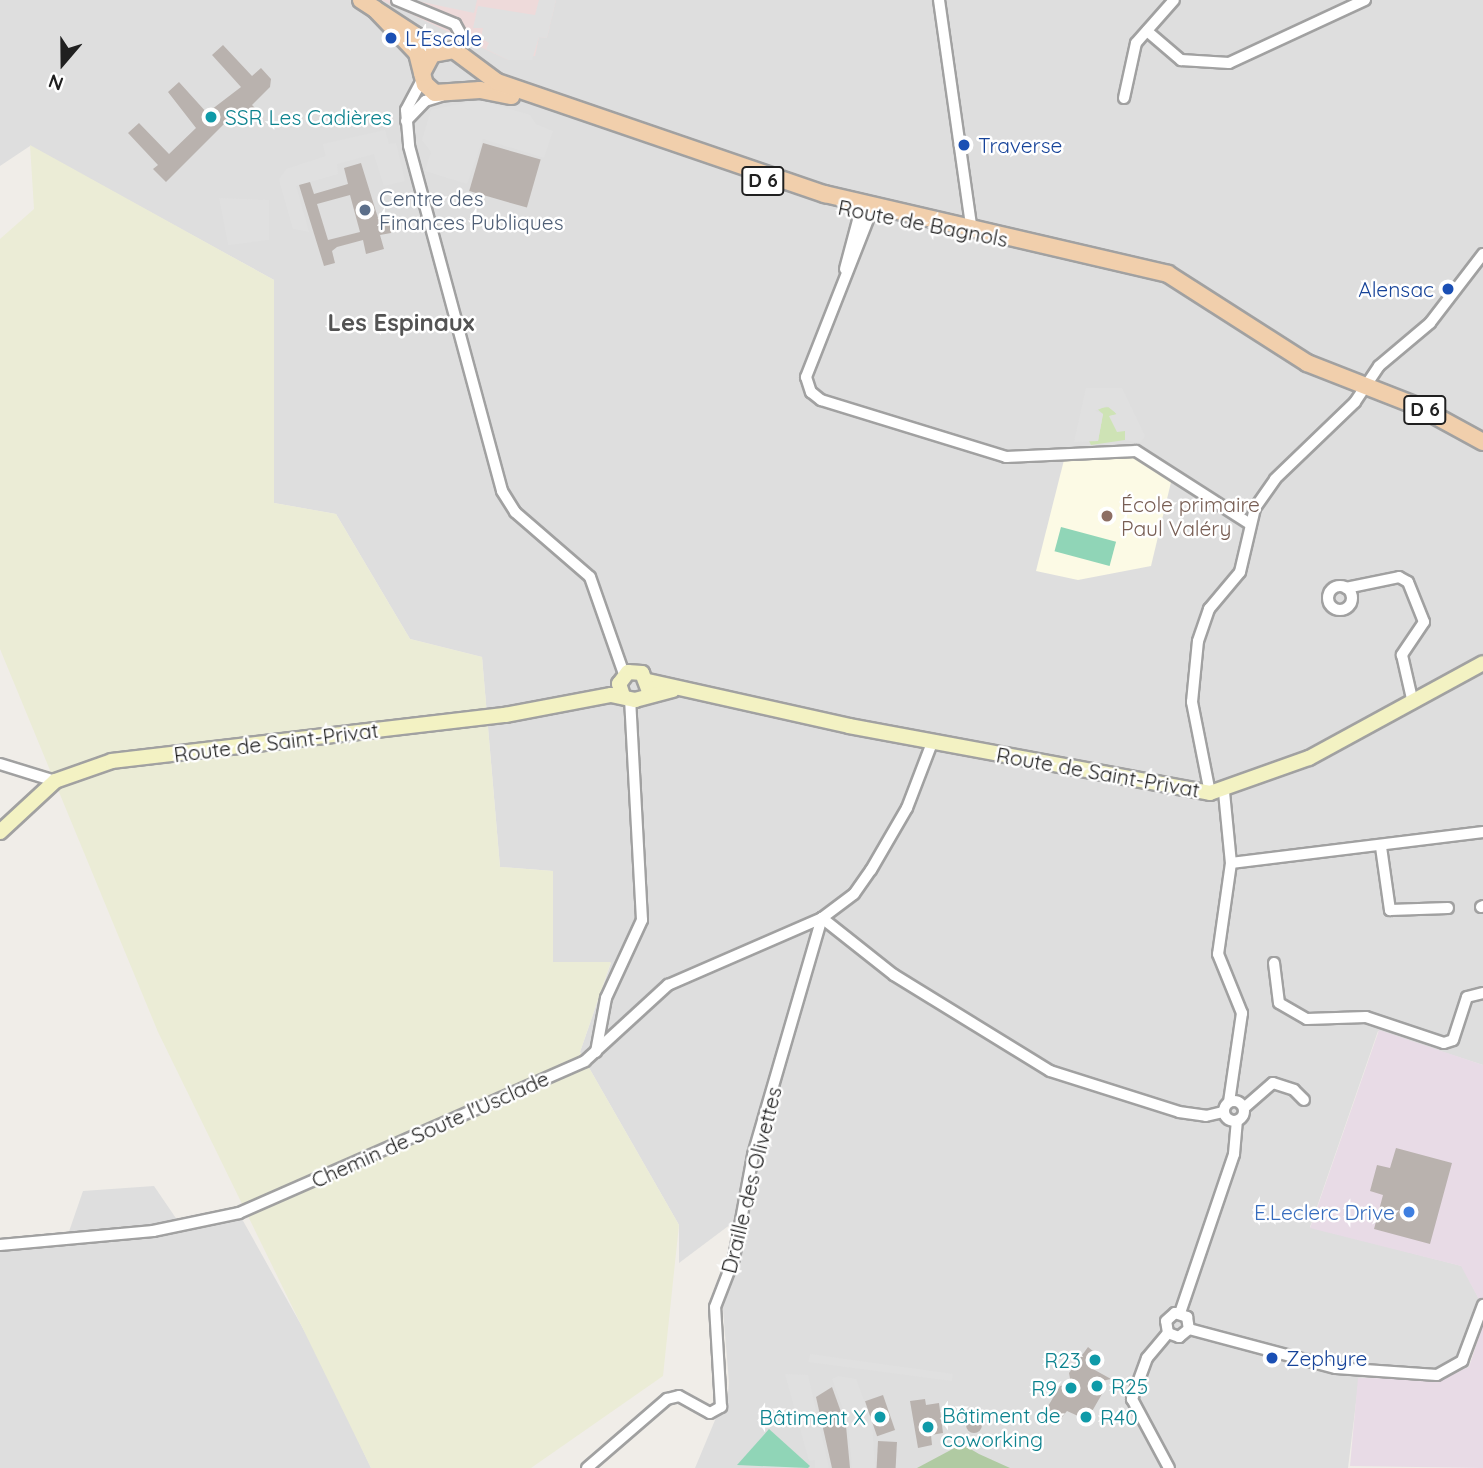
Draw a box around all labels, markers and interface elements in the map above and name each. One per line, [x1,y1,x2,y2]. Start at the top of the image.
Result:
place label: L'Escale [405,25,482,51]
north arrow [28,28,98,98]
marker: L'Escale [383,30,399,46]
text: N [45,69,66,96]
place label: SSR Les Cadières [225,104,392,130]
marker: SSR Les Cadières [203,109,219,125]
place label: Traverse [978,132,1062,158]
marker: Traverse [956,137,972,153]
road number: D 6 [740,166,786,196]
place label: Centre des Finances Publiques [379,185,564,235]
street label: Route de Bagnols [836,194,1010,252]
marker: Centre des Finances Publiques [357,202,373,218]
place label: Alensac [1358,276,1434,302]
marker: Alensac [1440,281,1456,297]
district label: Les Espinaux [328,309,474,337]
road number: D 6 [1402,394,1448,426]
place label: École primaire Paul Valéry [1121,491,1260,541]
marker: École primaire Paul Valéry [1099,508,1115,524]
street label: Route de Saint-Privat [172,717,380,767]
street label: Route de Saint-Privat [994,742,1202,802]
street label: Chemin de Soute l'Usclade [307,1065,553,1193]
street label: Draille des Olivettes [716,1084,786,1276]
place label: E.Leclerc Drive [1254,1199,1395,1225]
marker: E.Leclerc Drive [1401,1204,1417,1220]
place label: Zephyre [1286,1345,1367,1371]
place label: R23 [1044,1347,1081,1373]
marker: Zephyre [1264,1350,1280,1366]
marker: R23 [1087,1352,1103,1368]
place label: R25 [1111,1373,1148,1399]
place label: R9 [1031,1375,1057,1401]
marker: R25 [1089,1378,1105,1394]
marker: R9 [1063,1380,1079,1396]
place label: Bâtiment de coworking [942,1402,1061,1452]
place label: Bâtiment X [759,1404,866,1430]
place label: R40 [1100,1404,1138,1430]
marker: Bâtiment X [872,1409,888,1425]
marker: R40 [1078,1409,1094,1425]
marker: Bâtiment de coworking [920,1419,936,1435]

